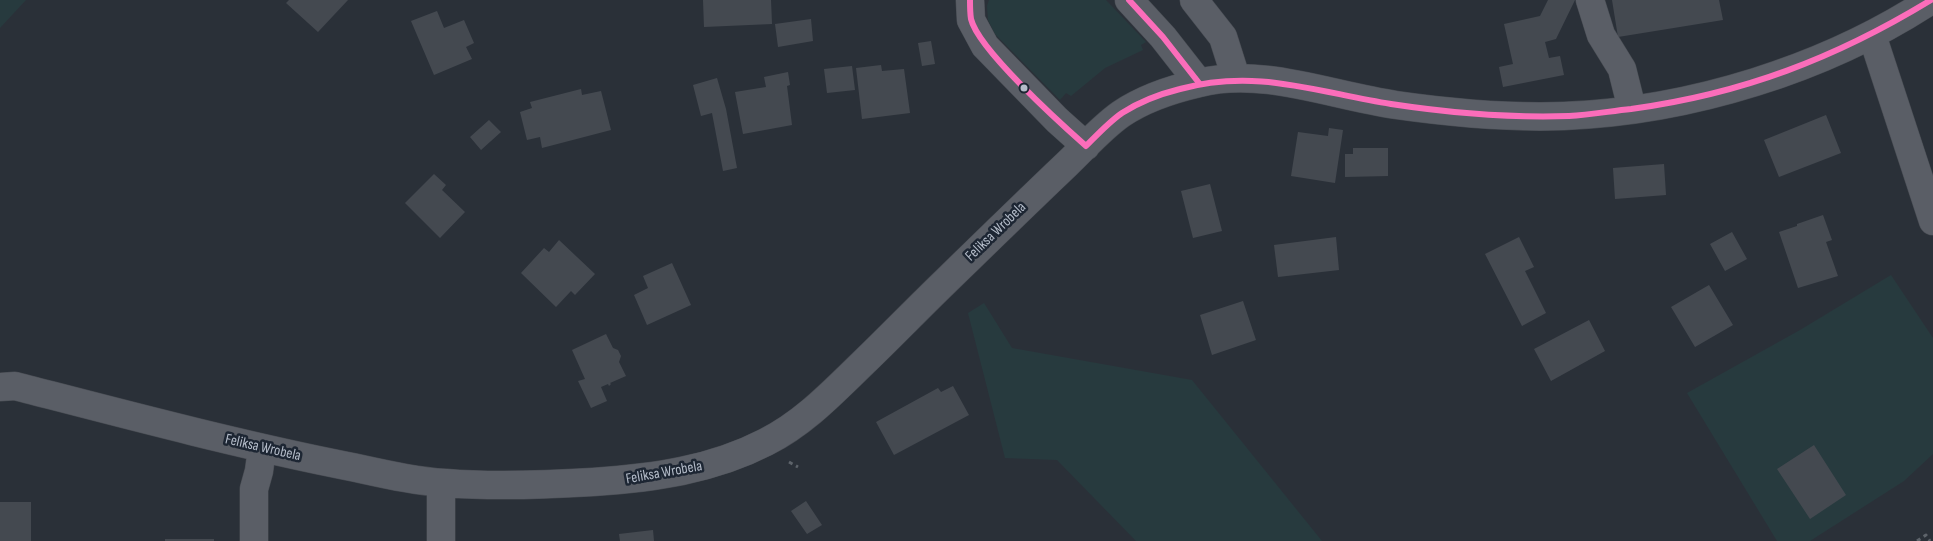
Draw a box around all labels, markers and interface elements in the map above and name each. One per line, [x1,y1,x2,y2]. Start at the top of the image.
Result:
unlabelled marker [1019,83,1029,93]
street label: Feliksa Wrobela [962,199,1030,265]
street label: Feliksa Wrobela [223,431,303,465]
street label: Feliksa Wrobela [624,457,704,489]

